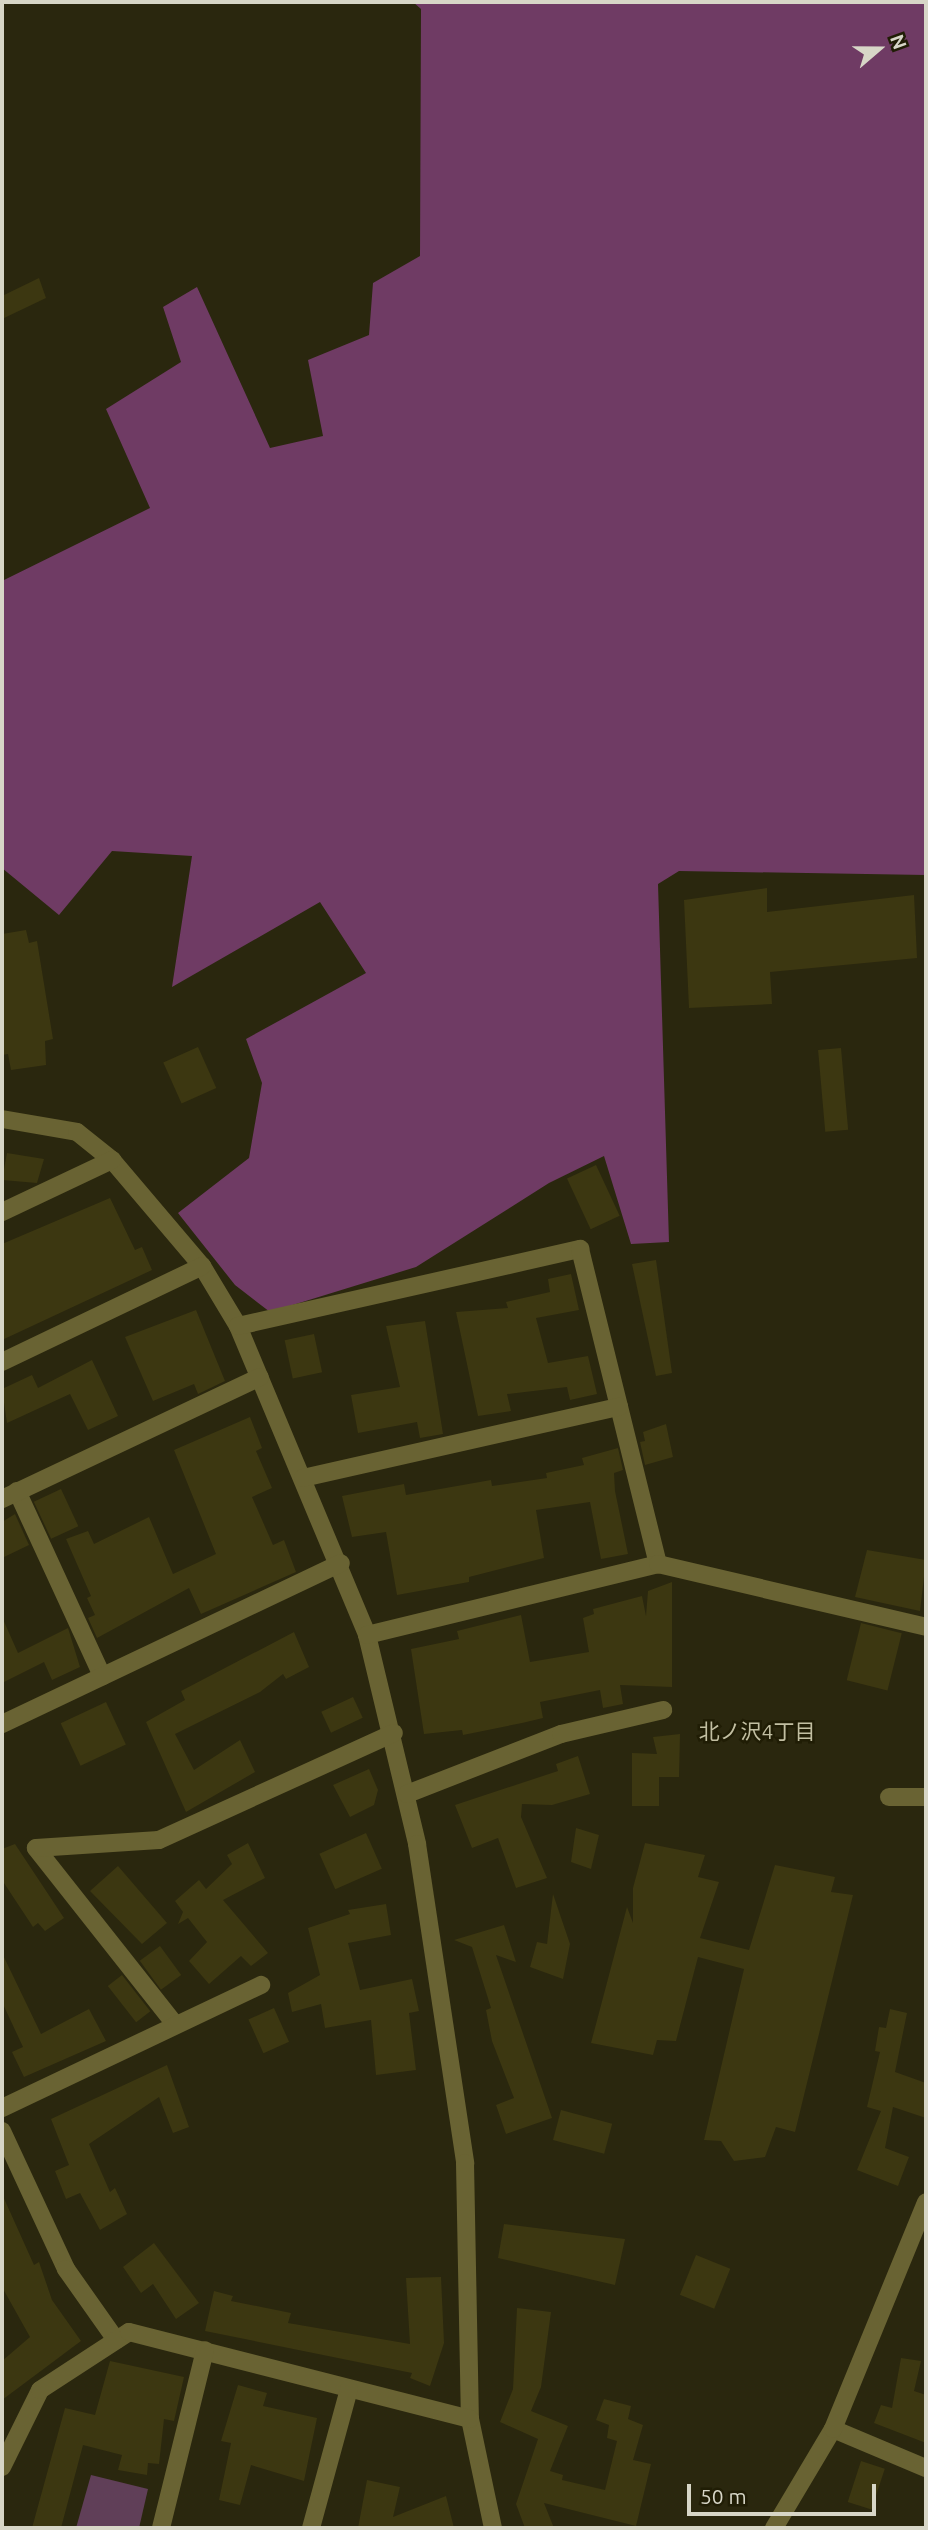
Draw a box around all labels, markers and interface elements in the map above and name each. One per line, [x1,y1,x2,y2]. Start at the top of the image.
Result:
north arrow [844,14,914,84]
text: N [886,31,911,52]
district label: 北ノ沢4丁目 [699,1718,815,1744]
scale bar [690,2470,879,2514]
text: 50 m [700,2484,747,2508]

